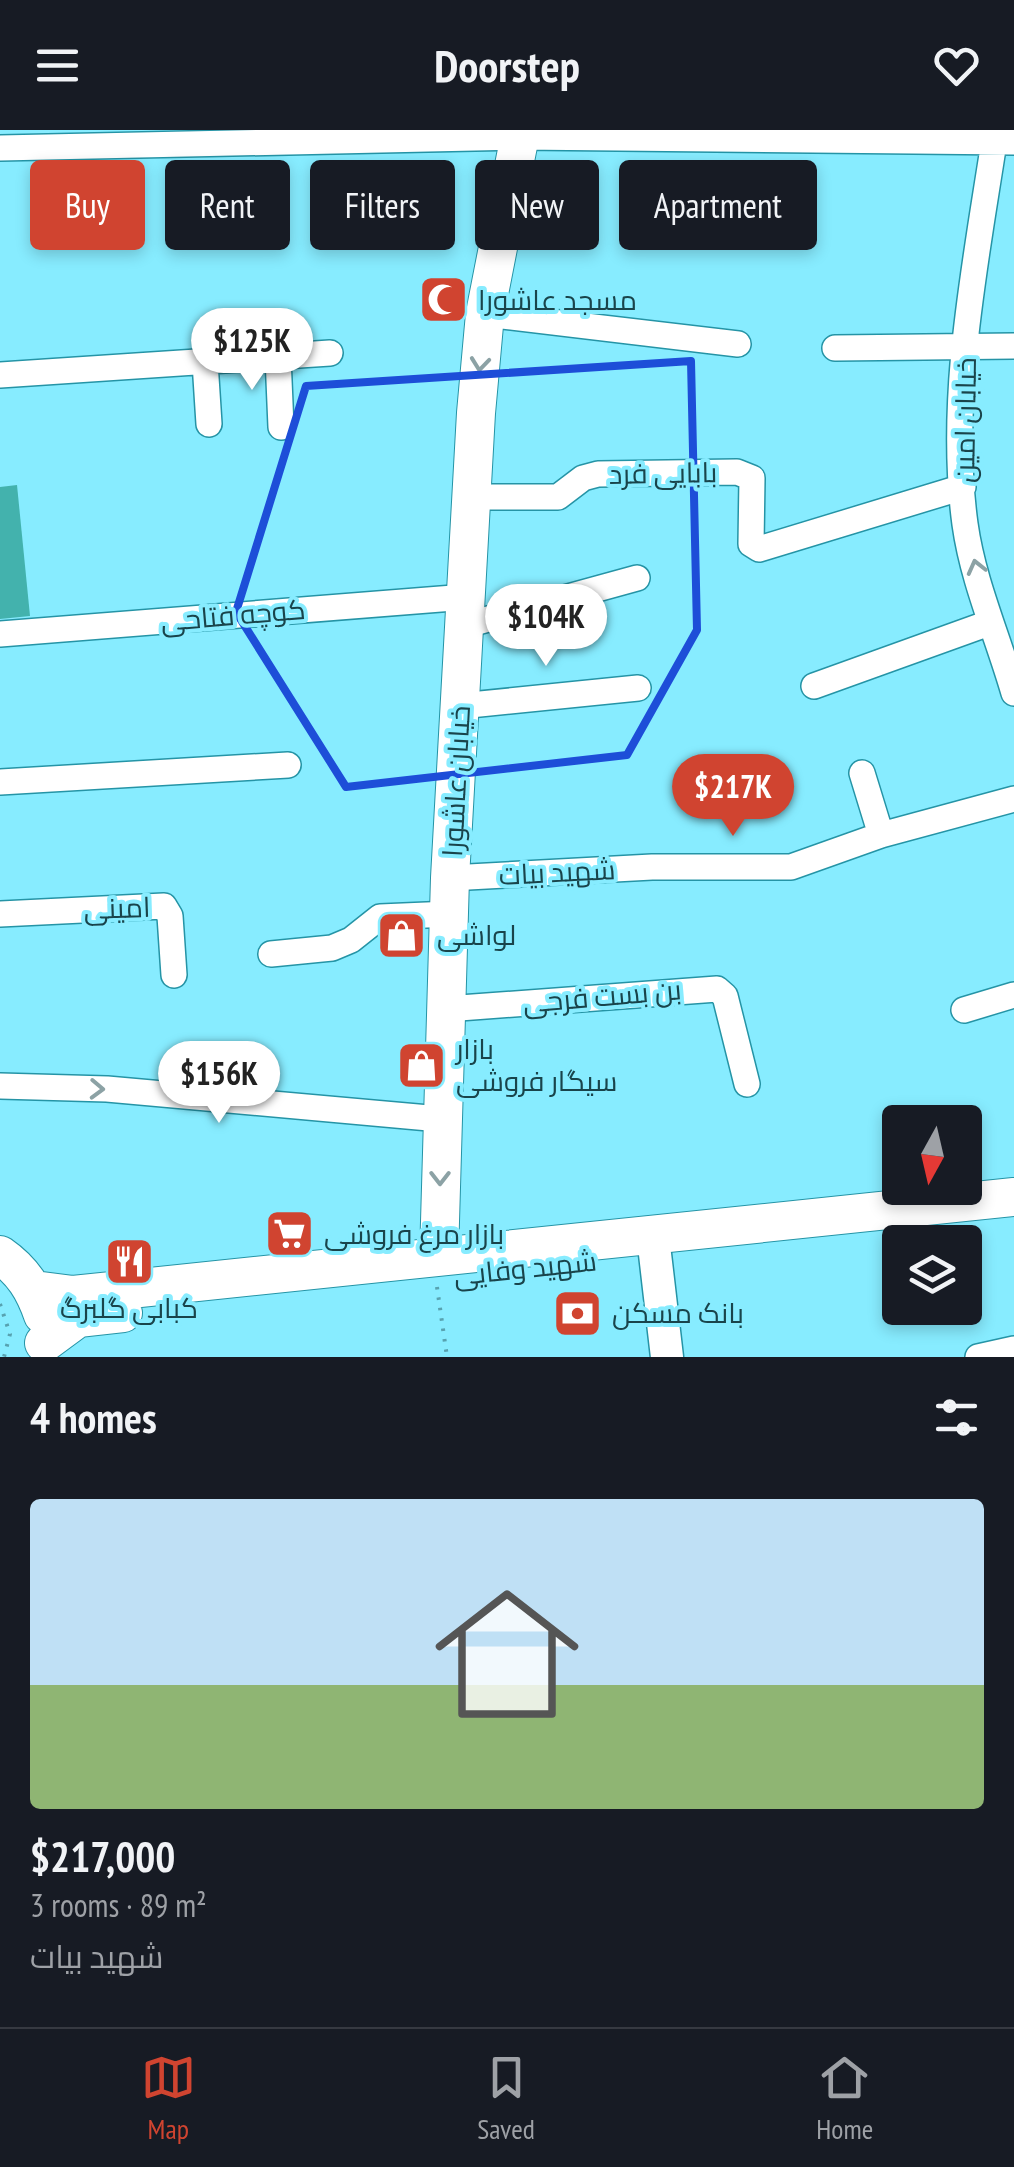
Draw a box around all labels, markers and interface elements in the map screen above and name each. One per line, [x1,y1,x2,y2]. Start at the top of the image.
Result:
text: Doorstep [434,36,580,94]
icon: menu [30,38,85,93]
icon: heart [929,38,984,93]
chip: Buy [30,160,145,250]
chip: Rent [165,160,290,250]
chip: Filters [310,160,455,250]
chip: New [475,160,599,250]
chip: Apartment [619,160,817,250]
mosque icon: مسجد عاشورا [417,274,469,326]
place label: مسجد عاشورا [478,281,637,318]
pin: $125K [182,308,322,393]
text: $125K [213,319,291,361]
one-way arrow [470,356,492,372]
street label: خیابان امین [945,357,984,483]
street label: بابایی فرد [608,453,718,492]
one-way arrow [966,559,987,576]
pin: $104K [476,584,616,669]
street label: کوچه فتاحی [159,590,307,640]
text: $104K [507,595,585,637]
street label: خیابان عاشورا [433,704,478,858]
pin: $217K [663,754,803,839]
text: $217K [694,765,772,807]
street label: شهید بیات [498,850,616,893]
street label: امینی [83,888,151,927]
shop icon: لواشی [376,909,428,961]
place label: لواشی [437,916,516,953]
street label: بن بست فرجی [521,970,683,1021]
place label: بازار سیگار فروشی [454,1030,617,1099]
shop icon: بازار سیگار فروشی [395,1039,447,1091]
pin: $156K [149,1041,289,1126]
text: $156K [180,1052,258,1094]
one-way arrow [90,1078,106,1099]
north arrow [882,1105,982,1205]
map controls [882,1105,982,1325]
one-way arrow [429,1170,451,1186]
supermarket icon: بازار مرغ فروشی [263,1208,315,1260]
place label: بازار مرغ فروشی [324,1215,504,1253]
button: layers [882,1225,982,1325]
restaurant icon: کبابی گلبرگ [103,1235,155,1287]
street label: شهید وفایی [452,1242,598,1293]
bank icon: بانک مسکن [551,1287,603,1339]
place label: کبابی گلبرگ [60,1289,198,1326]
place label: بانک مسکن [612,1294,744,1331]
text: 4 homes [30,1390,157,1445]
icon: filters [929,1390,984,1445]
icon: home [417,1564,597,1744]
text: $217,000 [30,1829,175,1884]
text: 3 rooms · 89 m² [30,1884,207,1926]
text: شهید بیات [30,1935,164,1977]
tab: Map [141,2050,196,2147]
tab: Saved [477,2050,535,2147]
tab: Home [816,2050,873,2147]

